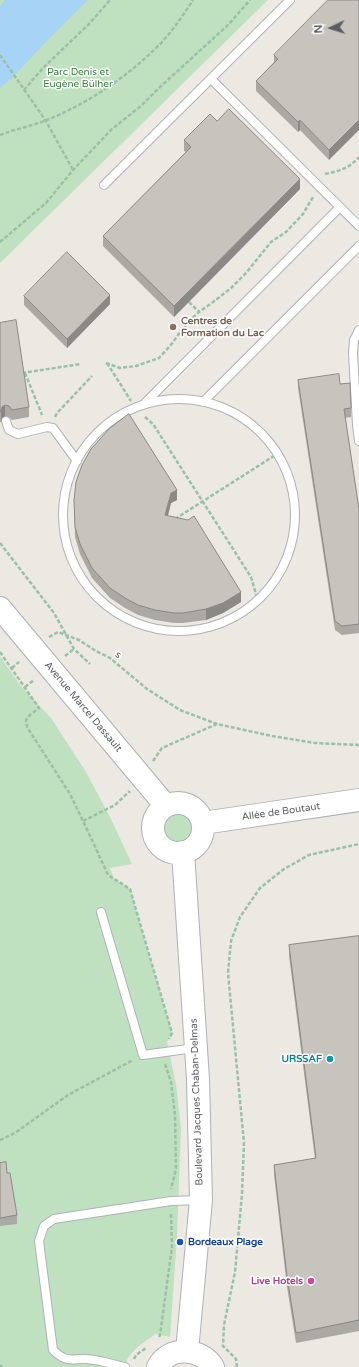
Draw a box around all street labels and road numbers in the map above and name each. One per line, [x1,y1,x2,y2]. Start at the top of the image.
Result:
street label: s [113,649,123,661]
street label: Avenue Marcel Dassault [42,659,124,755]
street label: Allée de Boutaut [241,801,321,823]
street label: Boulevard Jacques Chaban-Delmas [188,1018,206,1186]

